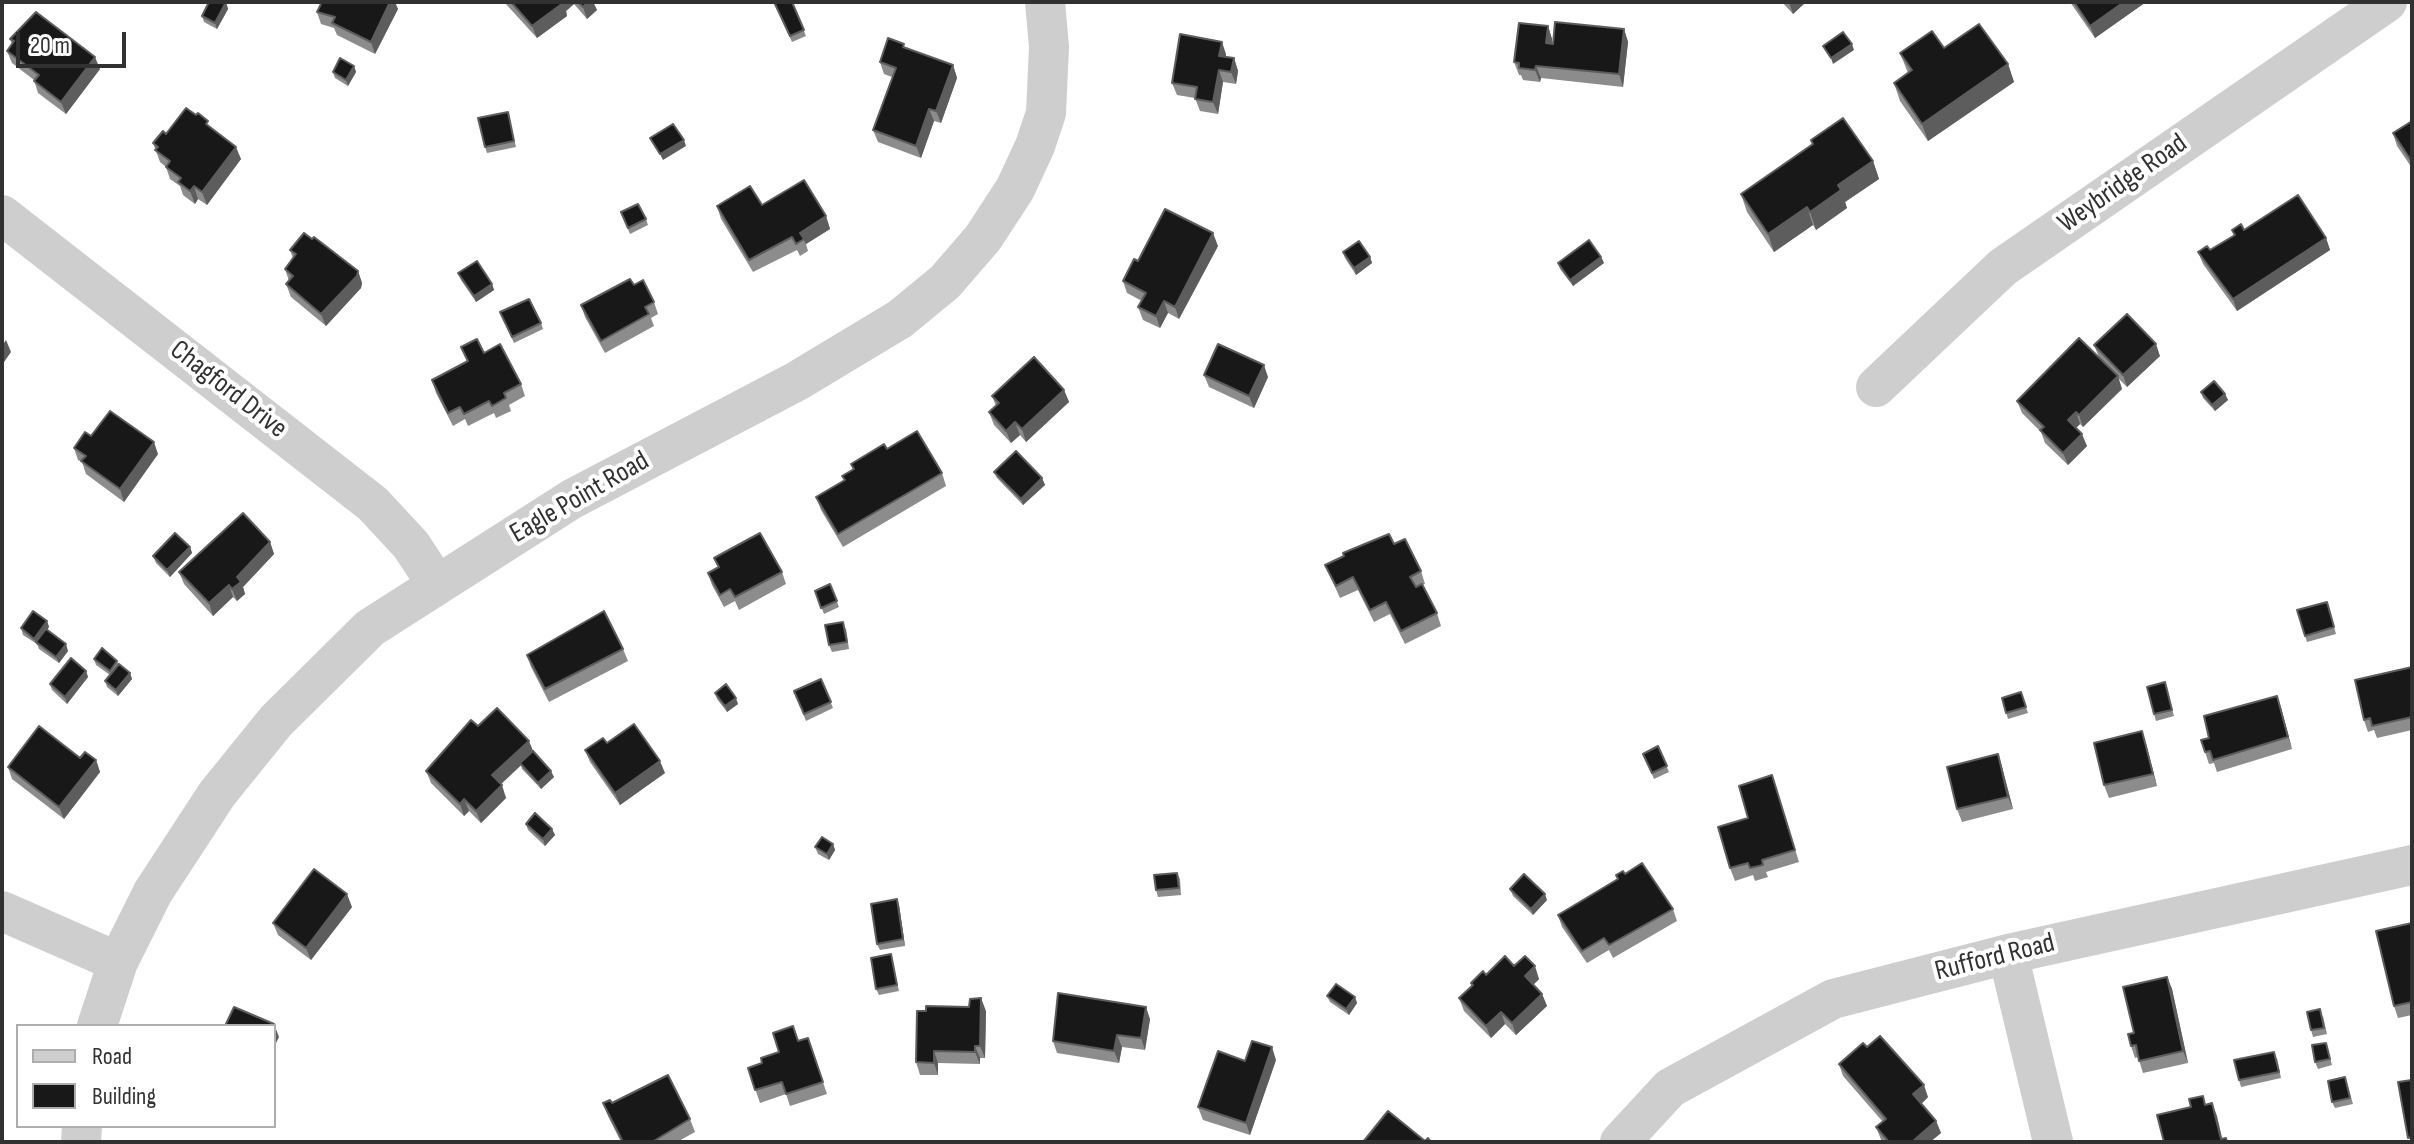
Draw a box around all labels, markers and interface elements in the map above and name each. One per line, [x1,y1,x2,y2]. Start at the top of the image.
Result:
scale bar [20,16,130,66]
text: 20 m [30,31,70,60]
street label: Weybridge Road [2052,127,2194,241]
street label: Chagford Drive [163,334,293,446]
street label: Eagle Point Road [505,445,655,551]
street label: Rufford Road [1932,927,2058,989]
legend [16,1024,276,1128]
text: Road [92,1042,132,1071]
text: Building [92,1082,156,1111]

